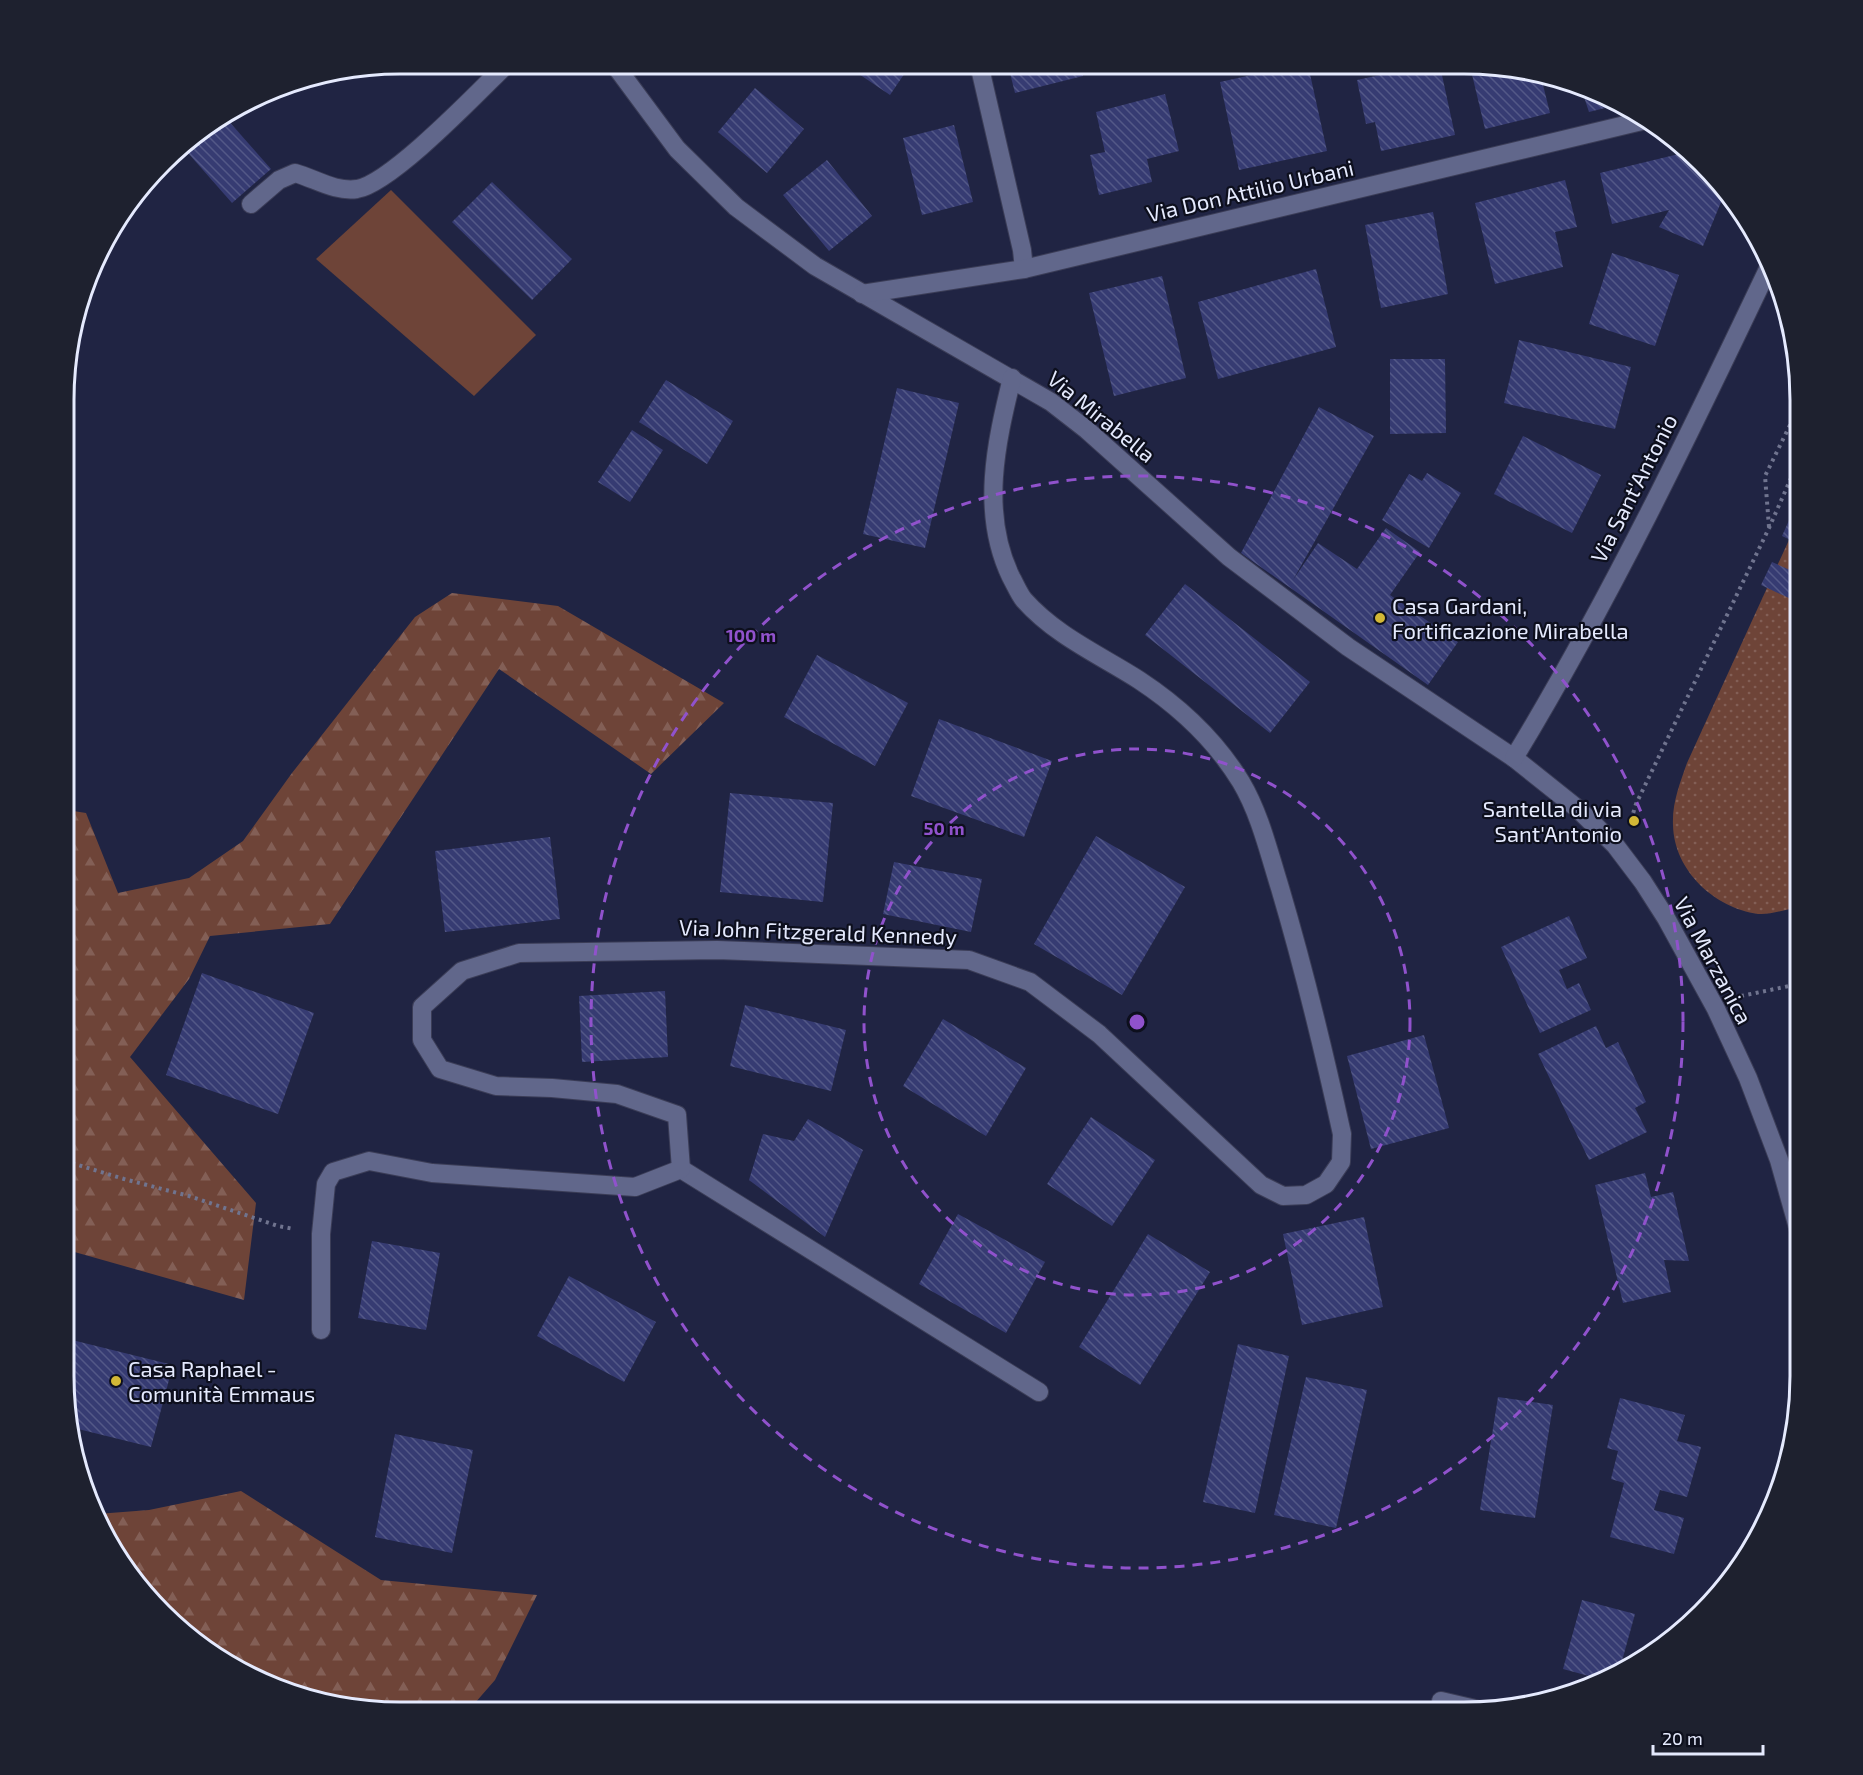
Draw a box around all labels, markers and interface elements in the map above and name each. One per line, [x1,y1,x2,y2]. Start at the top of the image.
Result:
street label: Via Don Attilio Urbani [1144,154,1356,226]
street label: Via Mirabella [1043,365,1161,467]
street label: Via Sant'Antonio [1584,409,1682,567]
place label: Casa Gardani, Fortificazione Mirabella [1392,592,1629,643]
marker: Casa Gardani, Fortificazione Mirabella [1373,611,1387,625]
text: 100 m [726,624,776,646]
place label: Santella di via Sant'Antonio [1483,795,1622,846]
marker: Santella di via Sant'Antonio [1627,814,1641,828]
text: 50 m [923,817,965,839]
street label: Via Marzanica [1670,892,1758,1028]
street label: Via John Fitzgerald Kennedy [679,913,958,949]
centre of rings [1127,1012,1147,1032]
place label: Casa Raphael - Comunità Emmaus [128,1355,315,1406]
marker: Casa Raphael - Comunità Emmaus [109,1374,123,1388]
scale bar [1653,1718,1762,1756]
text: 20 m [1662,1727,1703,1749]

